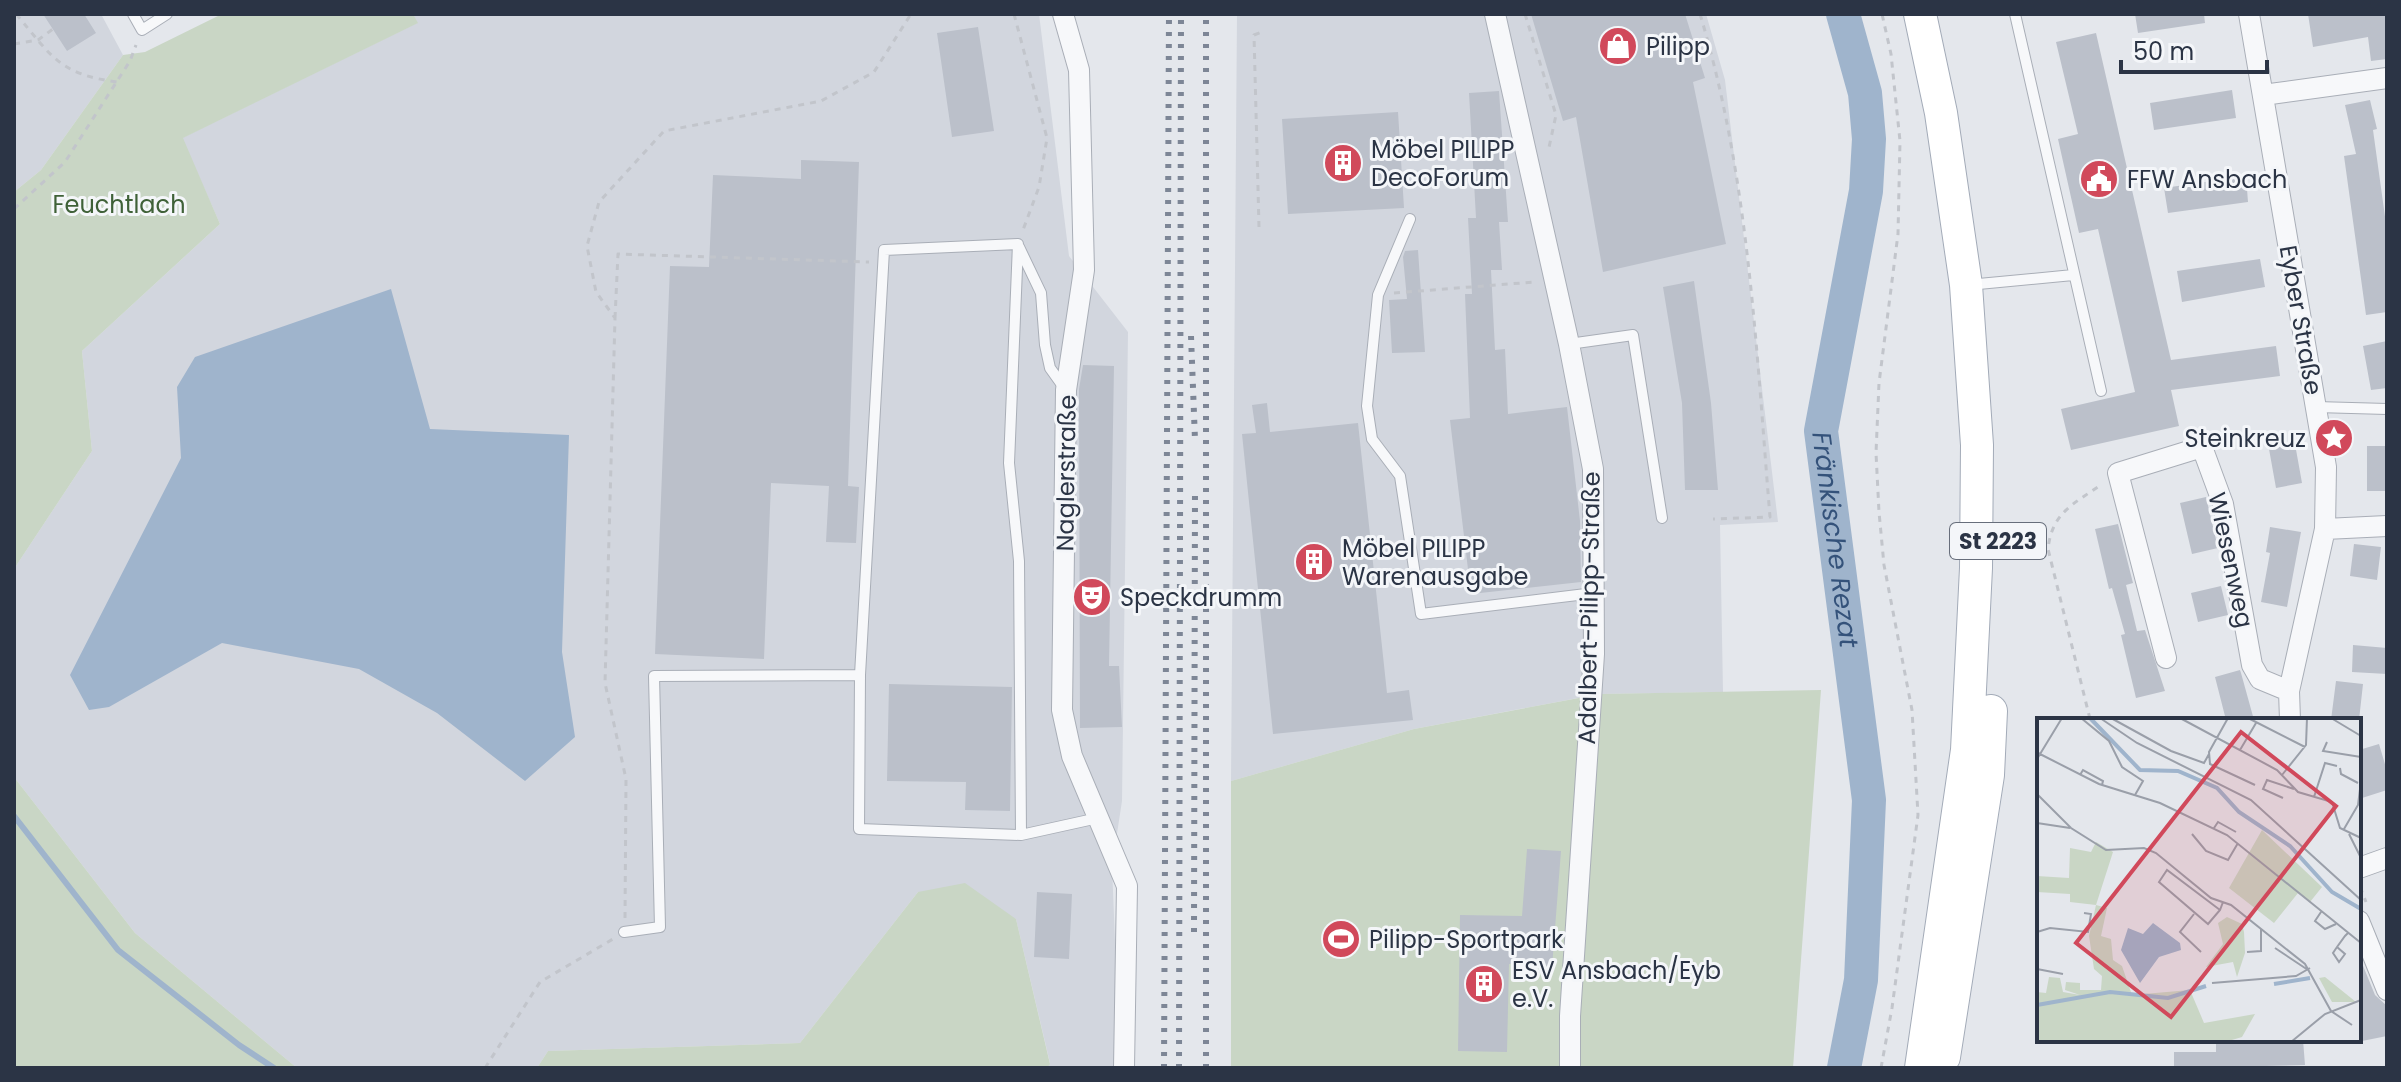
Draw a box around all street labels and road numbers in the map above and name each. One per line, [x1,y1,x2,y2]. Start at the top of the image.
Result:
street label: Eyber Straße [2272,243,2330,397]
street label: Naglerstraße [1048,394,1084,552]
street label: Adalbert-Pilipp-Straße [1570,471,1608,745]
street label: Wiesenweg [2201,489,2261,631]
road number: St 2223 [1950,523,2046,559]

